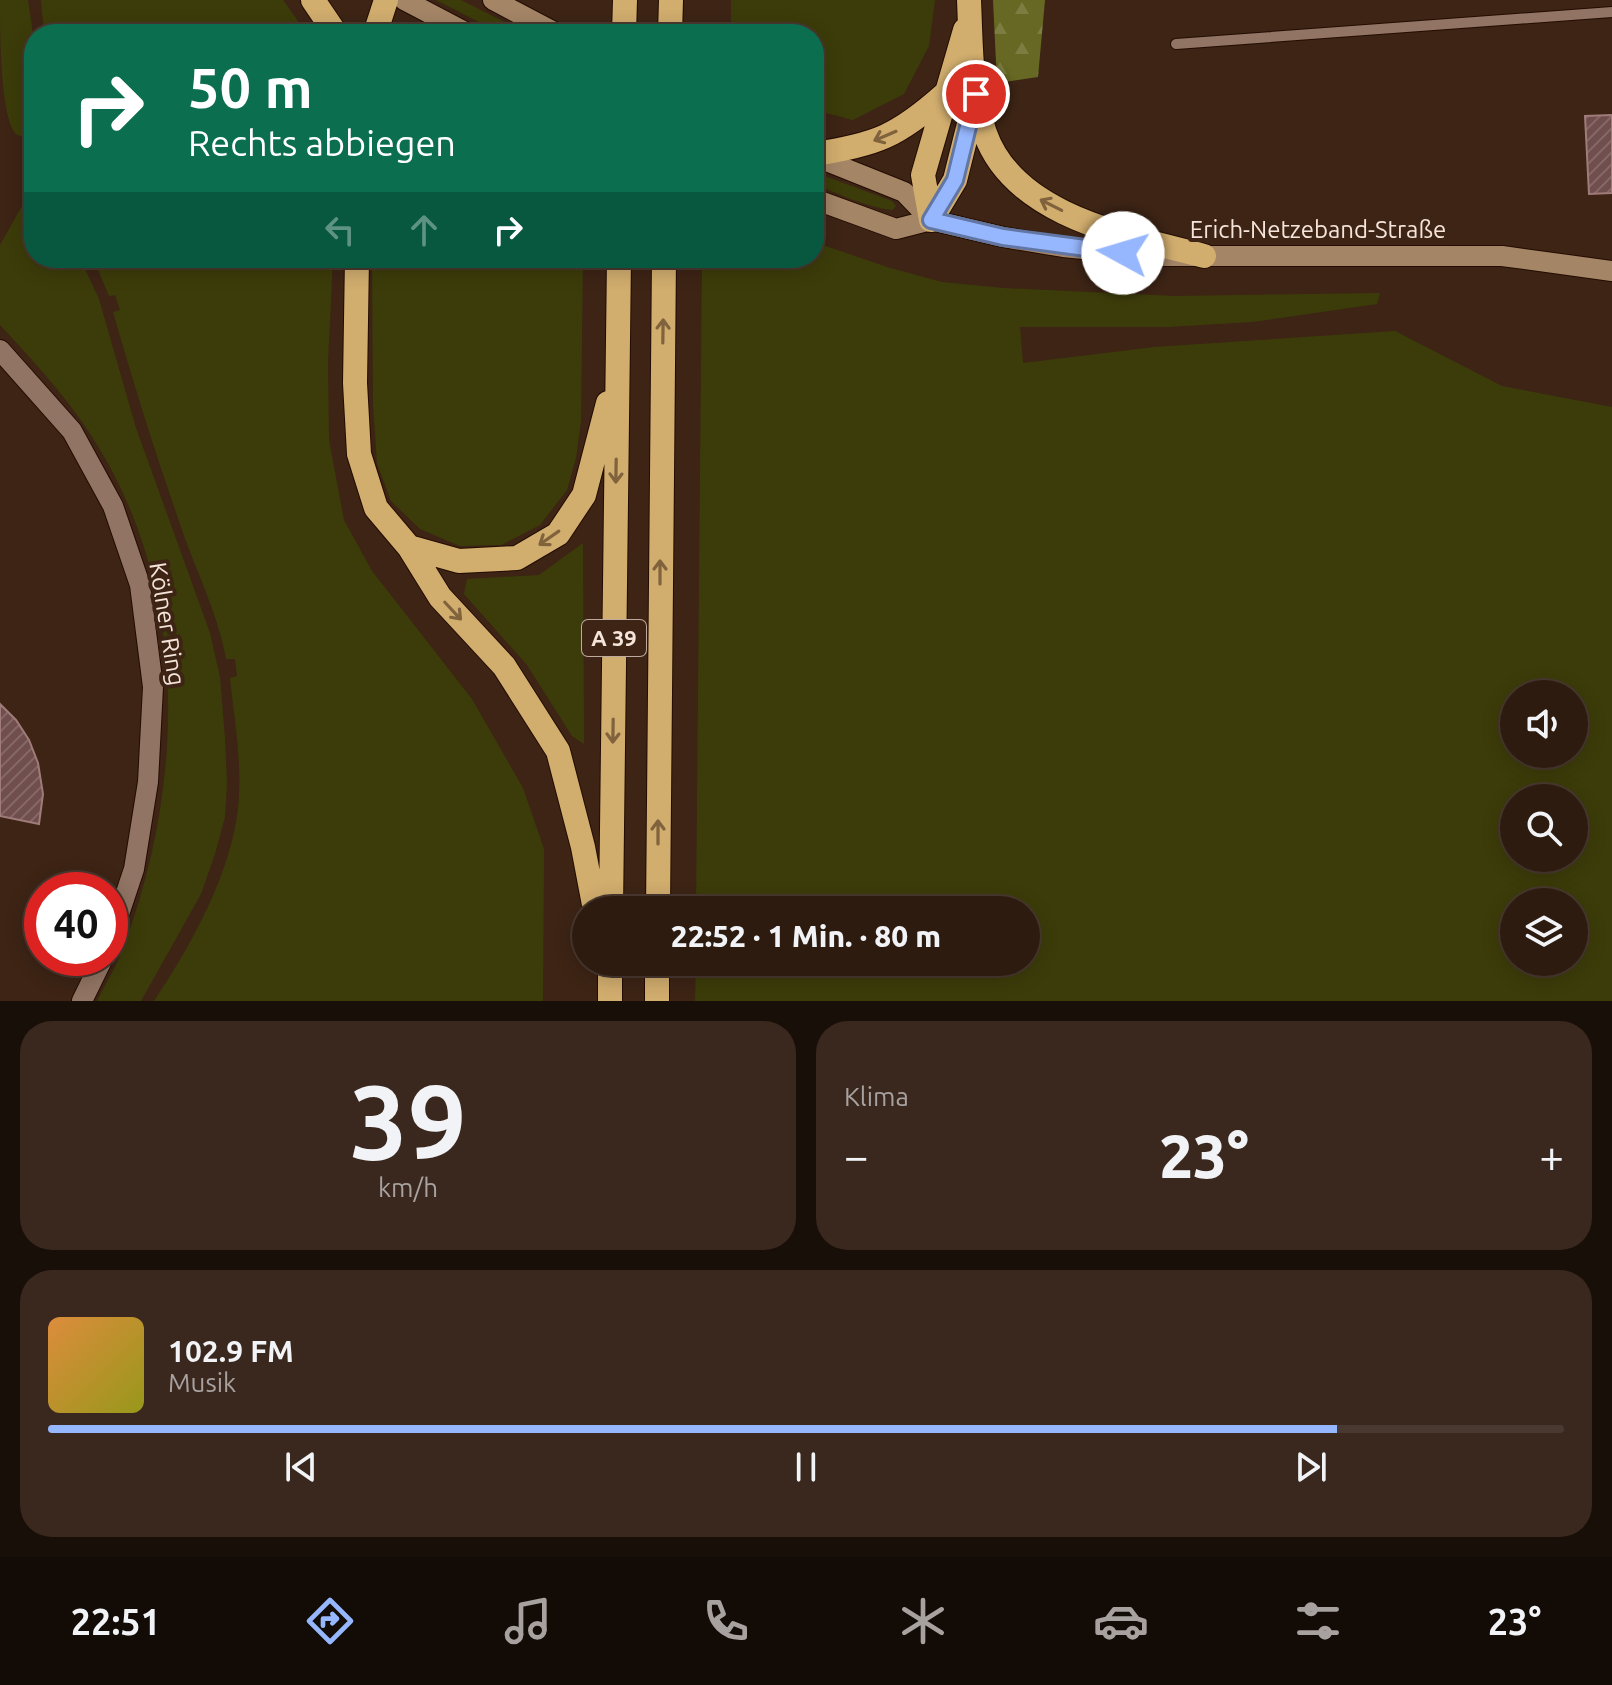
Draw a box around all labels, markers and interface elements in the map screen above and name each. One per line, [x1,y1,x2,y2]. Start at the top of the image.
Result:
icon: right [56,56,160,160]
text: 50 m [188,56,313,119]
pin [942,60,1010,128]
icon: arrive [954,72,998,116]
text: Rechts abbiegen [188,122,456,163]
one-way arrow [874,130,898,145]
one-way arrow [1040,197,1063,212]
icon: left [318,208,362,252]
icon: ahead [402,208,446,252]
icon: right [486,208,530,252]
position arrow [1081,211,1165,295]
street label: Erich-Netzeband-Straße [1190,216,1446,243]
one-way arrow [655,318,671,345]
one-way arrow [608,457,624,484]
one-way arrow [539,530,561,546]
one-way arrow [652,559,668,586]
street label: Kölner Ring [144,560,191,688]
one-way arrow [443,601,462,620]
road number: A 39 [582,620,646,656]
map controls [1500,680,1588,976]
button: sound [1500,680,1588,768]
one-way arrow [605,717,621,744]
button: search [1500,784,1588,872]
one-way arrow [650,819,666,846]
speed limit sign: 40 [24,872,128,976]
button: layers [1500,888,1588,976]
text: 22:52 · 1 Min. · 80 m [671,919,941,953]
text: 39 [349,1062,467,1179]
text: Klima [844,1082,909,1111]
text: 23° [1159,1122,1249,1189]
text: − [844,1131,869,1180]
text: + [1539,1131,1564,1180]
text: km/h [378,1173,438,1202]
text: 102.9 FM [168,1334,294,1368]
text: Musik [168,1368,236,1397]
icon: previous [279,1445,323,1489]
icon: pause [784,1445,828,1489]
icon: next [1289,1445,1333,1489]
icon: directions [302,1593,358,1649]
icon: music [500,1593,556,1649]
icon: phone [698,1593,754,1649]
icon: climate [895,1593,951,1649]
icon: car [1093,1593,1149,1649]
icon: filters [1290,1593,1346,1649]
text: 22:51 [71,1601,161,1642]
text: 23° [1488,1601,1541,1642]

